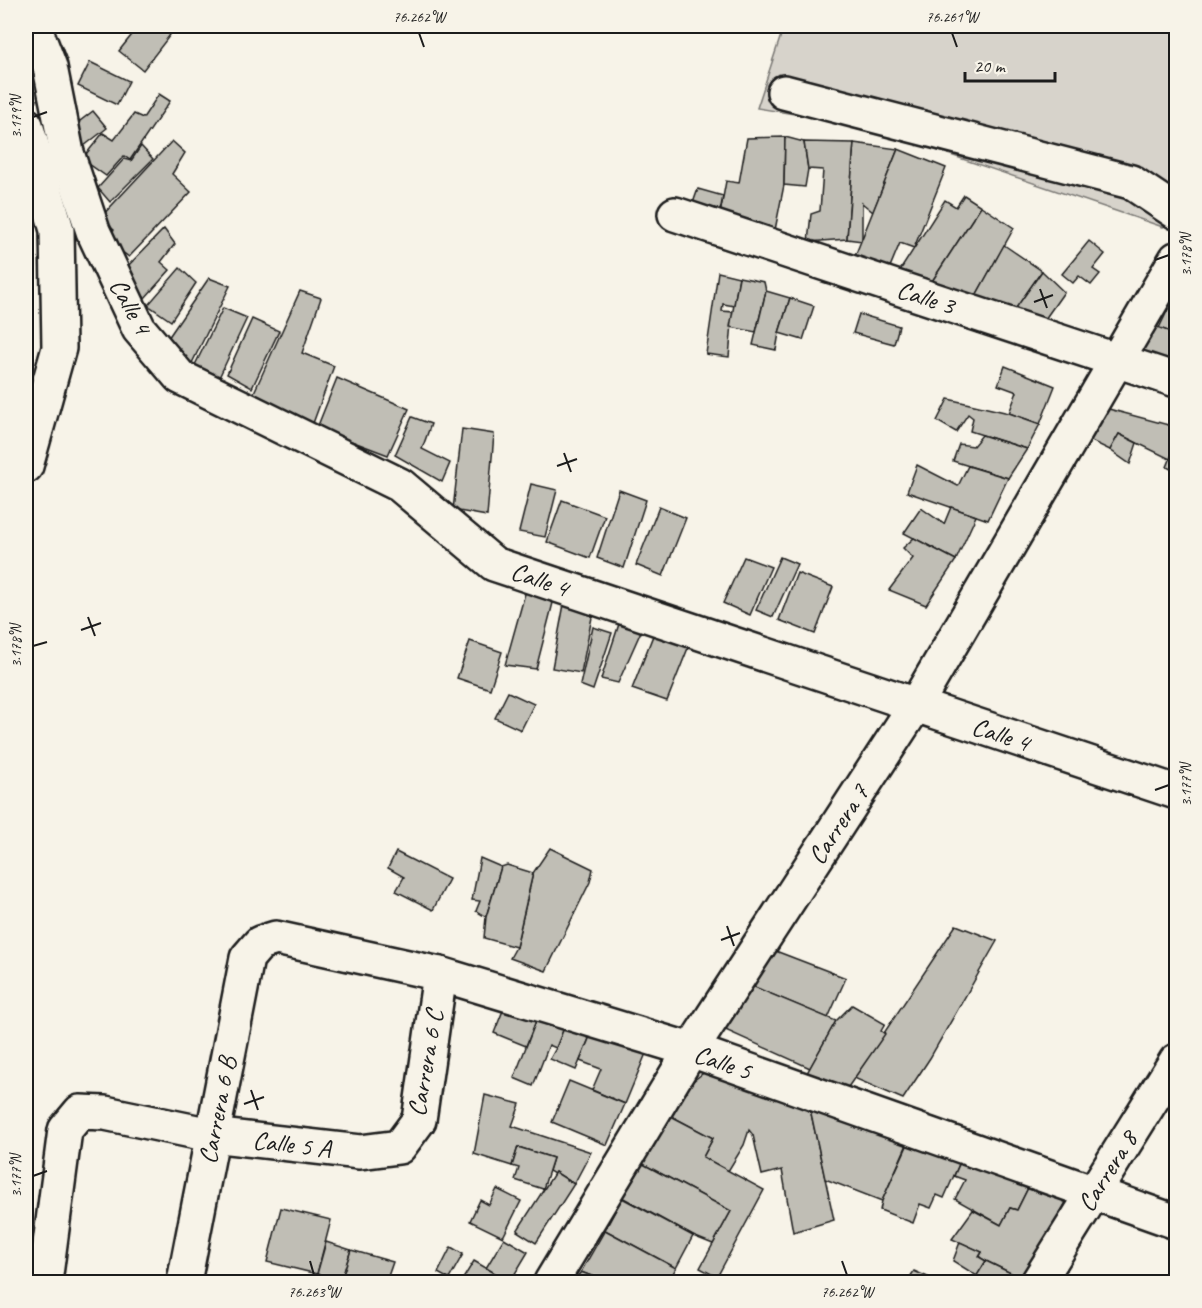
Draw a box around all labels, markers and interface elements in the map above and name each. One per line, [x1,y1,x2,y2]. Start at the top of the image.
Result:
text: 76.262°W [393,8,448,27]
text: 76.261°W [926,8,981,27]
scale bar [965,45,1055,83]
text: 20 m [974,55,1007,77]
text: 3.179°N [7,92,26,139]
text: 3.178°N [1177,230,1196,277]
street label: Calle 4 [102,272,160,342]
street label: Calle 3 [893,273,961,323]
street label: Calle 4 [507,554,575,605]
text: 3.178°N [7,621,26,668]
street label: Calle 4 [968,710,1036,760]
text: 3.177°N [1177,760,1196,807]
street label: Carrera 7 [800,777,877,871]
street label: Carrera 6 C [400,1005,452,1119]
street label: Calle 5 [690,1037,757,1088]
street label: Carrera 6 B [191,1052,244,1167]
street label: Calle 5 A [251,1123,335,1166]
street label: Carrera 8 [1070,1123,1146,1218]
text: 3.177°N [7,1151,26,1198]
text: 76.263°W [288,1283,343,1302]
text: 76.262°W [821,1283,876,1302]

